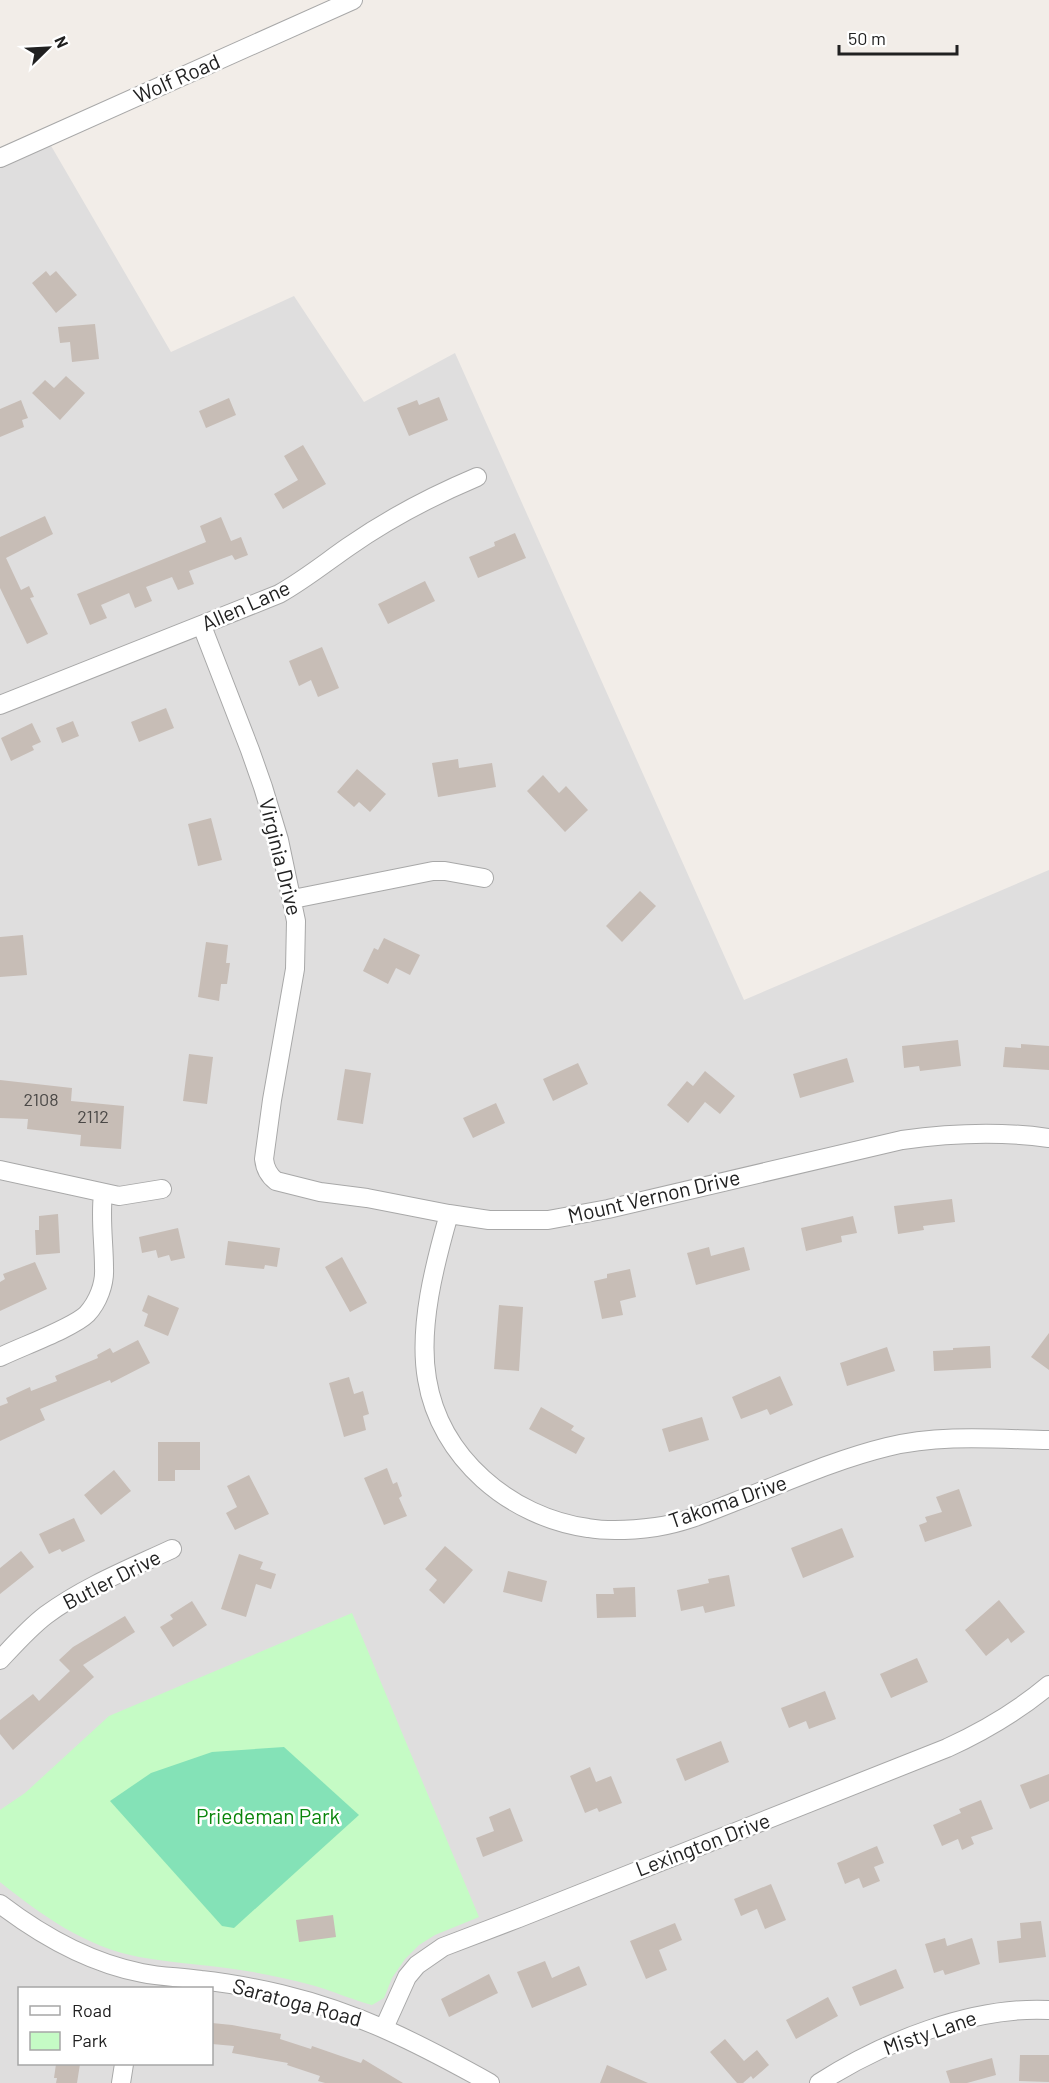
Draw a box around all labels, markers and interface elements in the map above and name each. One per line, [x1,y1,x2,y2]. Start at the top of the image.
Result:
north arrow [18,18,78,78]
scale bar [839,18,958,56]
text: 50 m [848,27,886,49]
text: N [51,33,73,50]
street label: Wolf Road [129,48,223,108]
street label: Allen Lane [197,574,293,635]
street label: Virginia Drive [255,795,308,918]
house number: 2108 [23,1088,59,1110]
house number: 2112 [77,1105,109,1127]
street label: Mount Vernon Drive [565,1164,742,1228]
street label: Takoma Drive [665,1469,790,1532]
street label: Butler Drive [58,1543,164,1614]
park label: Priedeman Park [196,1803,340,1828]
street label: Lexington Drive [632,1807,773,1881]
street label: Saratoga Road [230,1972,365,2031]
legend [18,1987,213,2065]
text: Road [72,1999,112,2021]
street label: Misty Lane [880,2004,979,2059]
text: Park [72,2029,107,2051]

